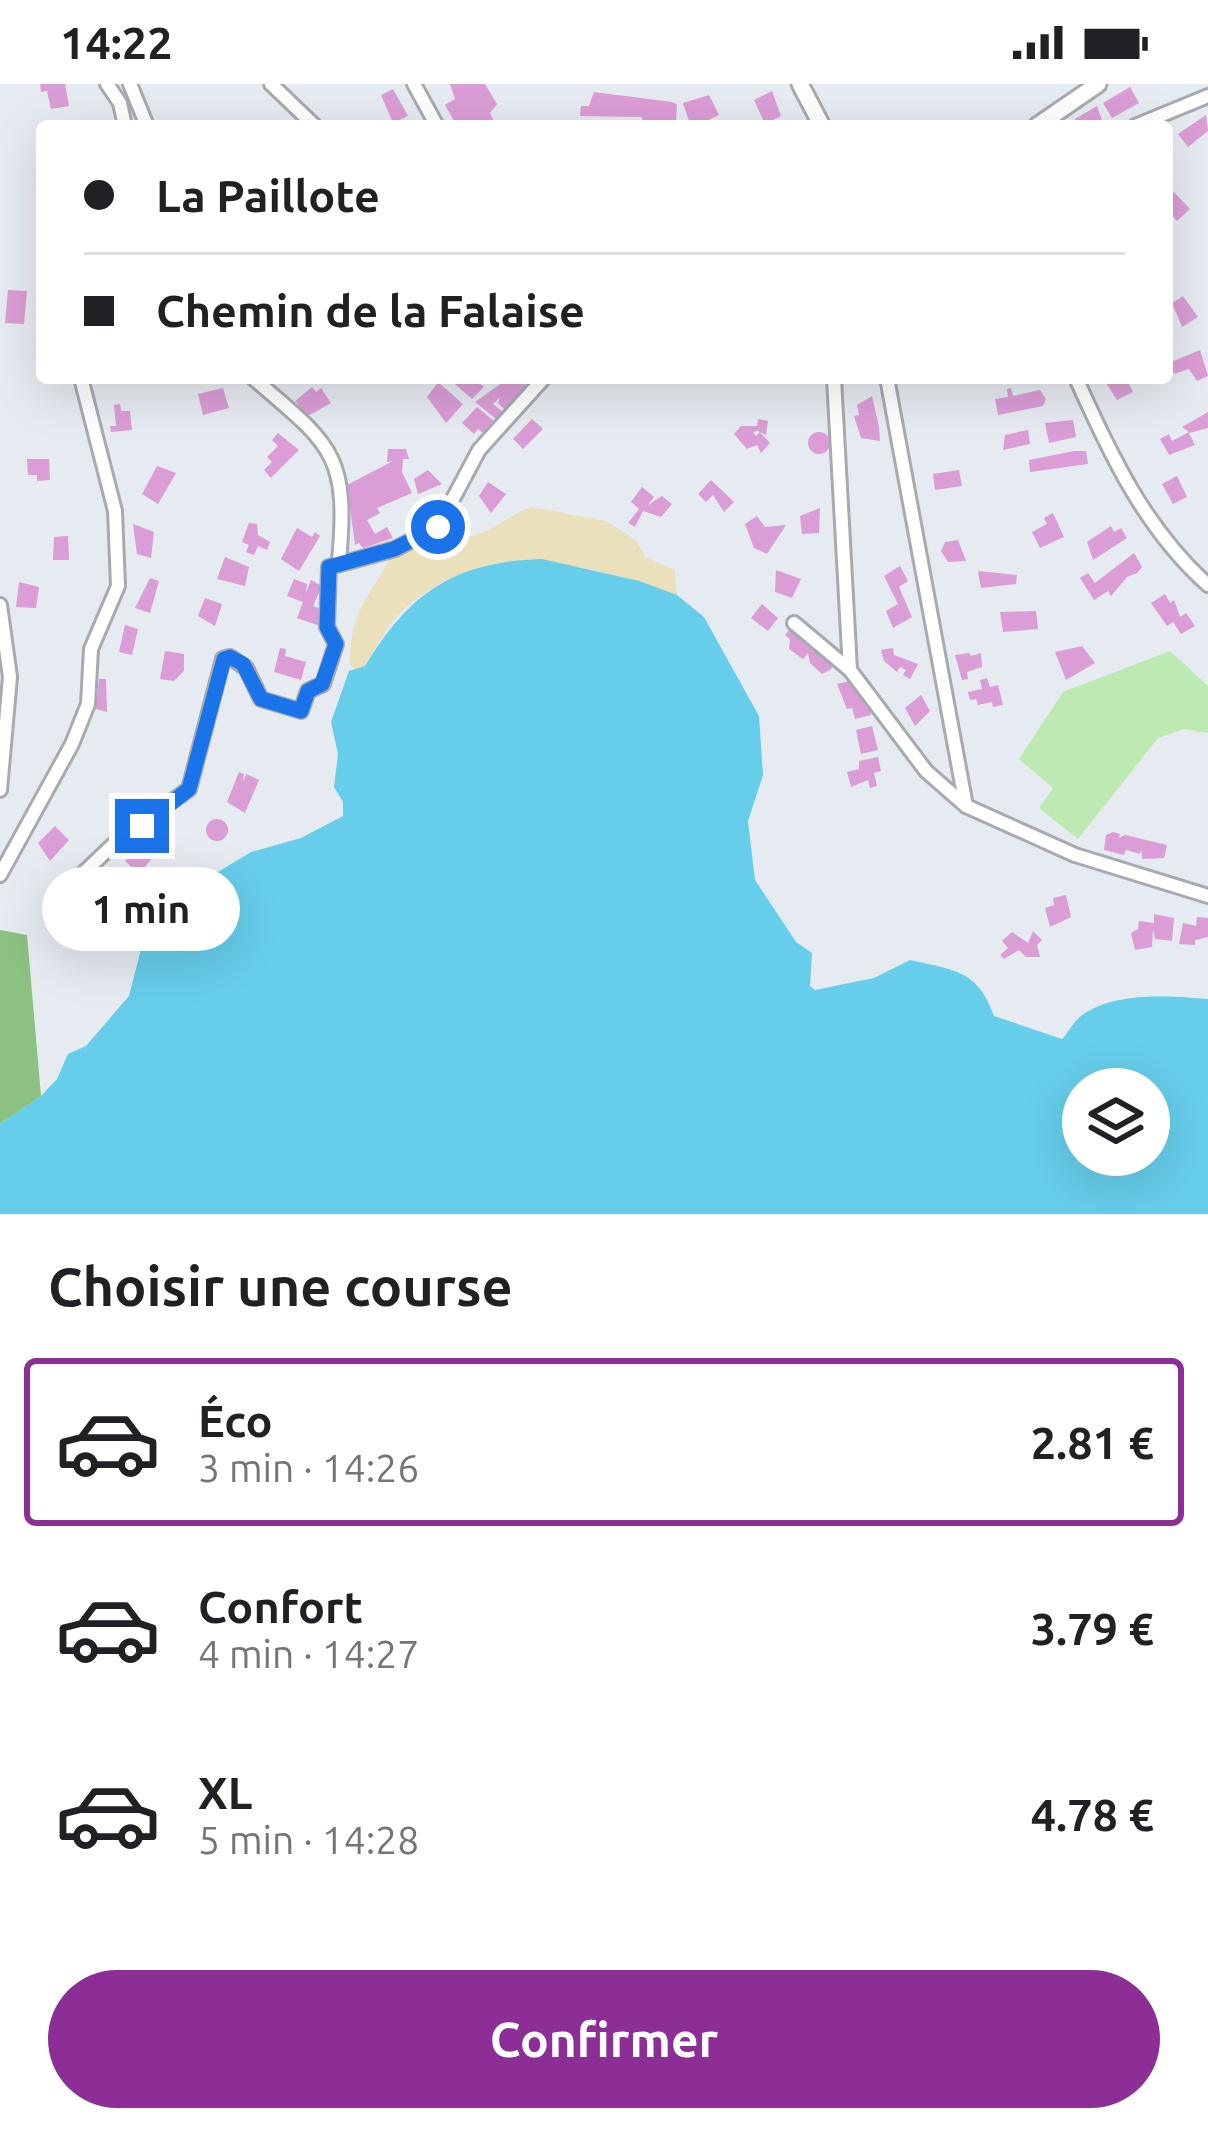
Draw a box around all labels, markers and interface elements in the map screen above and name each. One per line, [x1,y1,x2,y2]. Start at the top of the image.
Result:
text: 14:22 [60,17,173,68]
text: La Paillote [156,170,380,221]
text: Chemin de la Falaise [156,285,585,336]
route start [411,500,465,554]
route end [115,799,169,853]
callout: 1 min [43,868,241,952]
text: 1 min [92,887,190,930]
map controls [1062,1068,1170,1176]
button: layers [1062,1068,1170,1176]
text: Choisir une course [48,1256,513,1316]
icon: car [54,1388,162,1496]
text: Éco [198,1395,273,1446]
text: 2.81 € [1031,1417,1154,1468]
text: 3 min · 14:26 [198,1446,419,1489]
icon: car [54,1574,162,1682]
text: Confort [198,1581,363,1632]
text: 3.79 € [1031,1603,1154,1654]
text: 4 min · 14:27 [198,1632,419,1675]
icon: car [54,1760,162,1868]
text: XL [198,1767,252,1818]
text: 4.78 € [1031,1789,1154,1840]
text: 5 min · 14:28 [198,1818,419,1861]
button: Confirmer [48,1970,1160,2108]

